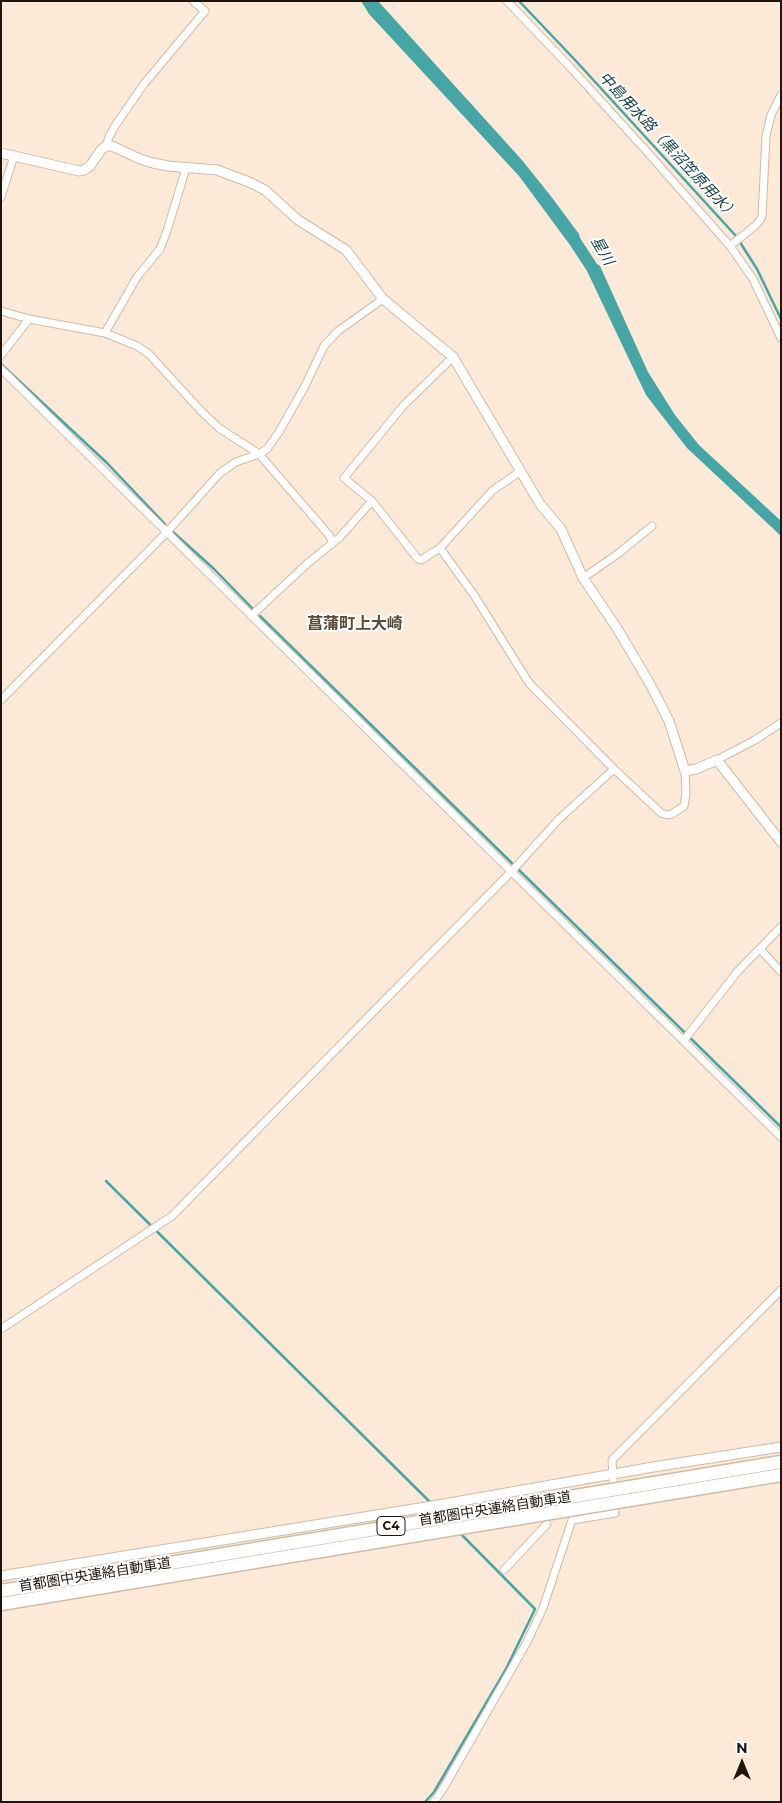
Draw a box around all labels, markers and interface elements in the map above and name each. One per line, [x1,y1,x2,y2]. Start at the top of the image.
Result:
water label: 中島用水路（黒沼笠原用水） [595,69,741,223]
water label: 星川 [587,234,617,268]
district label: 菖蒲町上大崎 [307,614,403,634]
street label: 首都圏中央連絡自動車道 [418,1489,572,1529]
road number: C4 [377,1516,405,1535]
street label: 首都圏中央連絡自動車道 [18,1555,172,1595]
north arrow [717,1738,767,1788]
text: N [736,1739,748,1757]

